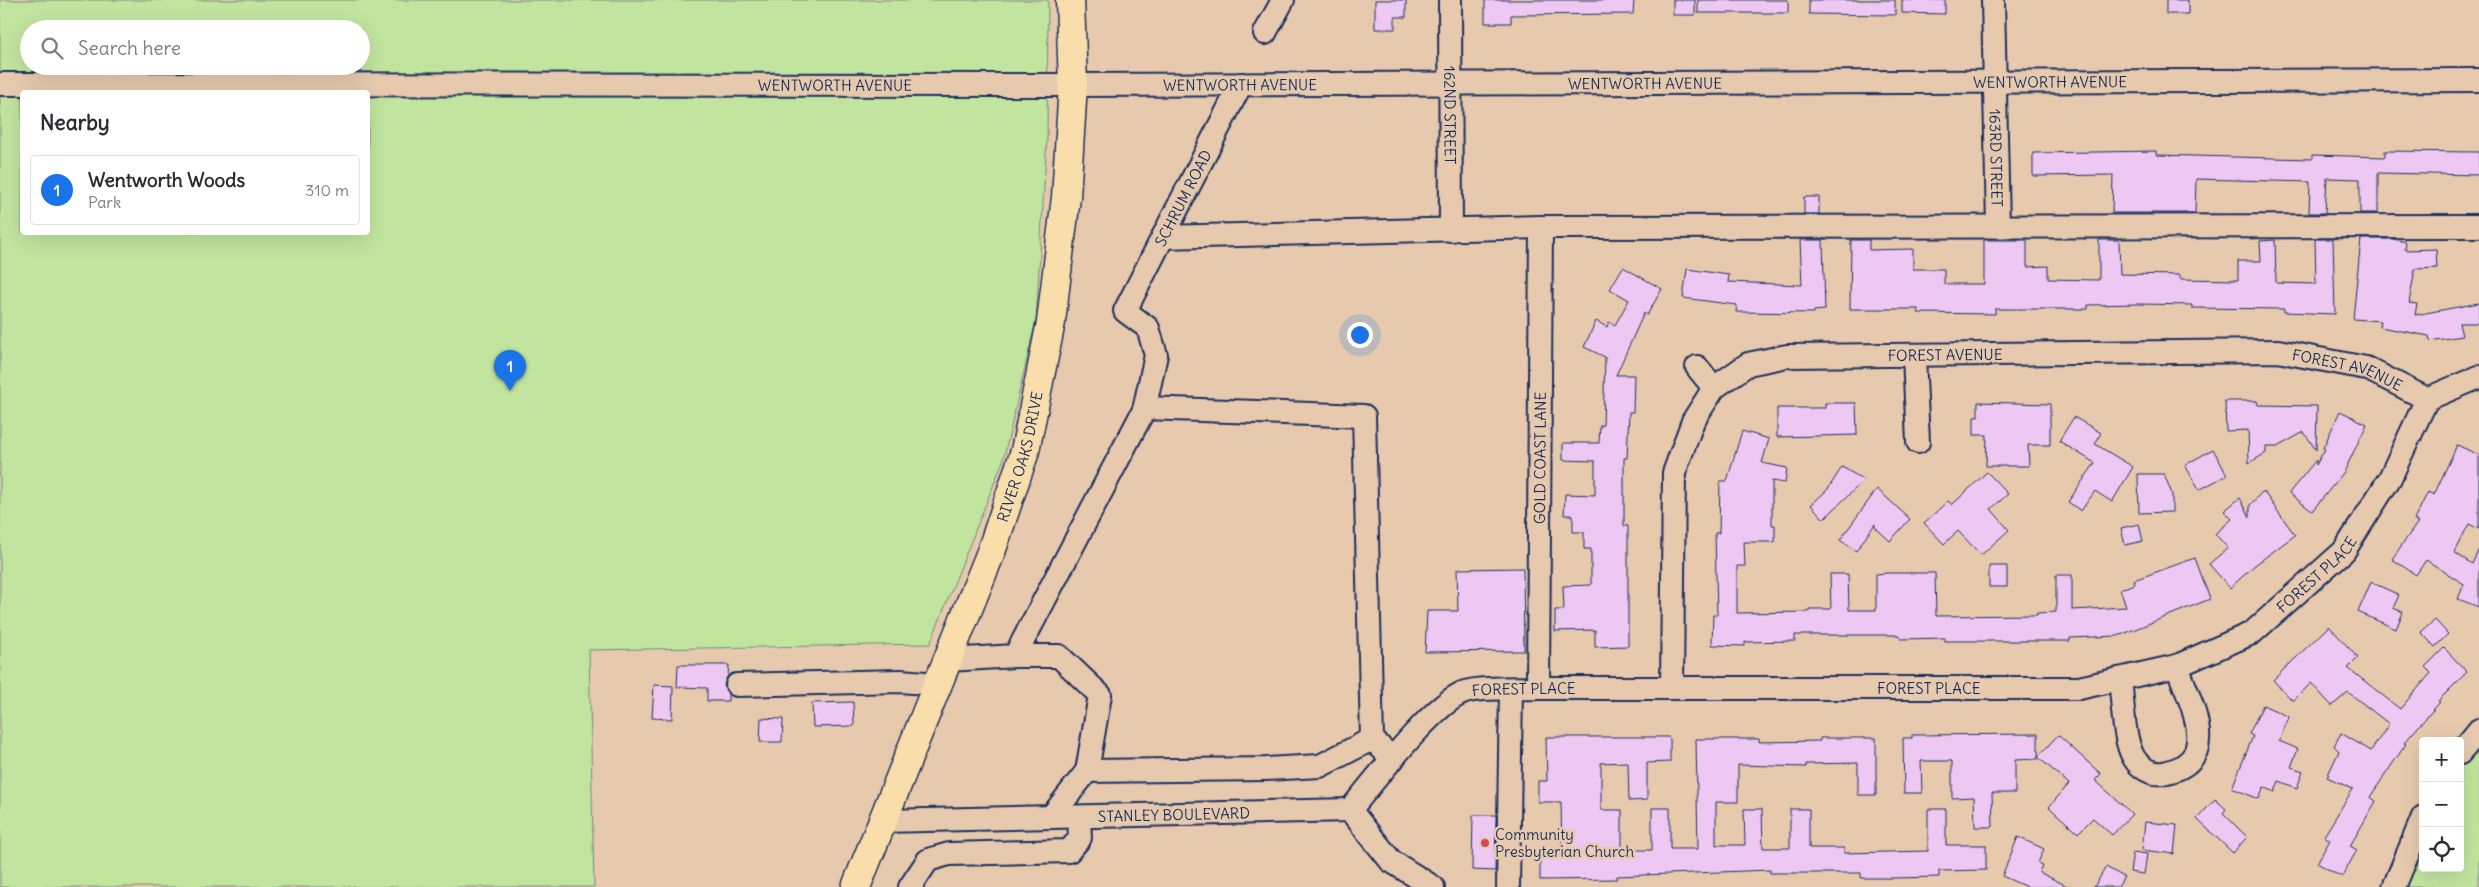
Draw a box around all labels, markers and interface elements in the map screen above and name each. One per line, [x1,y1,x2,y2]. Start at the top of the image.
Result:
search box [20,20,370,75]
icon: search [38,34,66,62]
text: Search here [78,36,181,60]
street label: 162ND STREET [1441,66,1460,164]
street label: WENTWORTH AVENUE [1973,72,2127,91]
street label: WENTWORTH AVENUE [1568,73,1722,93]
street label: WENTWORTH AVENUE [758,75,912,94]
street label: WENTWORTH AVENUE [1163,75,1317,94]
text: Nearby [40,109,110,136]
street label: 163RD STREET [1986,109,2007,207]
street label: SCHRUM ROAD [1150,147,1215,249]
text: Wentworth Woods [88,168,245,192]
text: 1 [54,180,60,200]
text: 310 m [305,180,349,200]
text: Park [88,192,121,212]
your location [1347,322,1373,348]
street label: FOREST AVENUE [1888,344,2003,364]
street label: FOREST AVENUE [2291,344,2406,395]
pin: 1 [494,350,526,391]
street label: RIVER OAKS DRIVE [992,389,1046,524]
street label: GOLD COAST LANE [1530,392,1549,524]
street label: FOREST PLACE [2272,532,2361,616]
street label: FOREST PLACE [1471,678,1576,700]
street label: FOREST PLACE [1877,679,1981,698]
map controls [2419,737,2464,872]
button: + [2419,737,2464,782]
button: − [2419,782,2464,827]
street label: STANLEY BOULEVARD [1098,803,1250,825]
place label: Community Presbyterian Church [1495,825,1635,861]
button: locate [2419,827,2464,872]
marker: Community Presbyterian Church [1479,837,1491,849]

